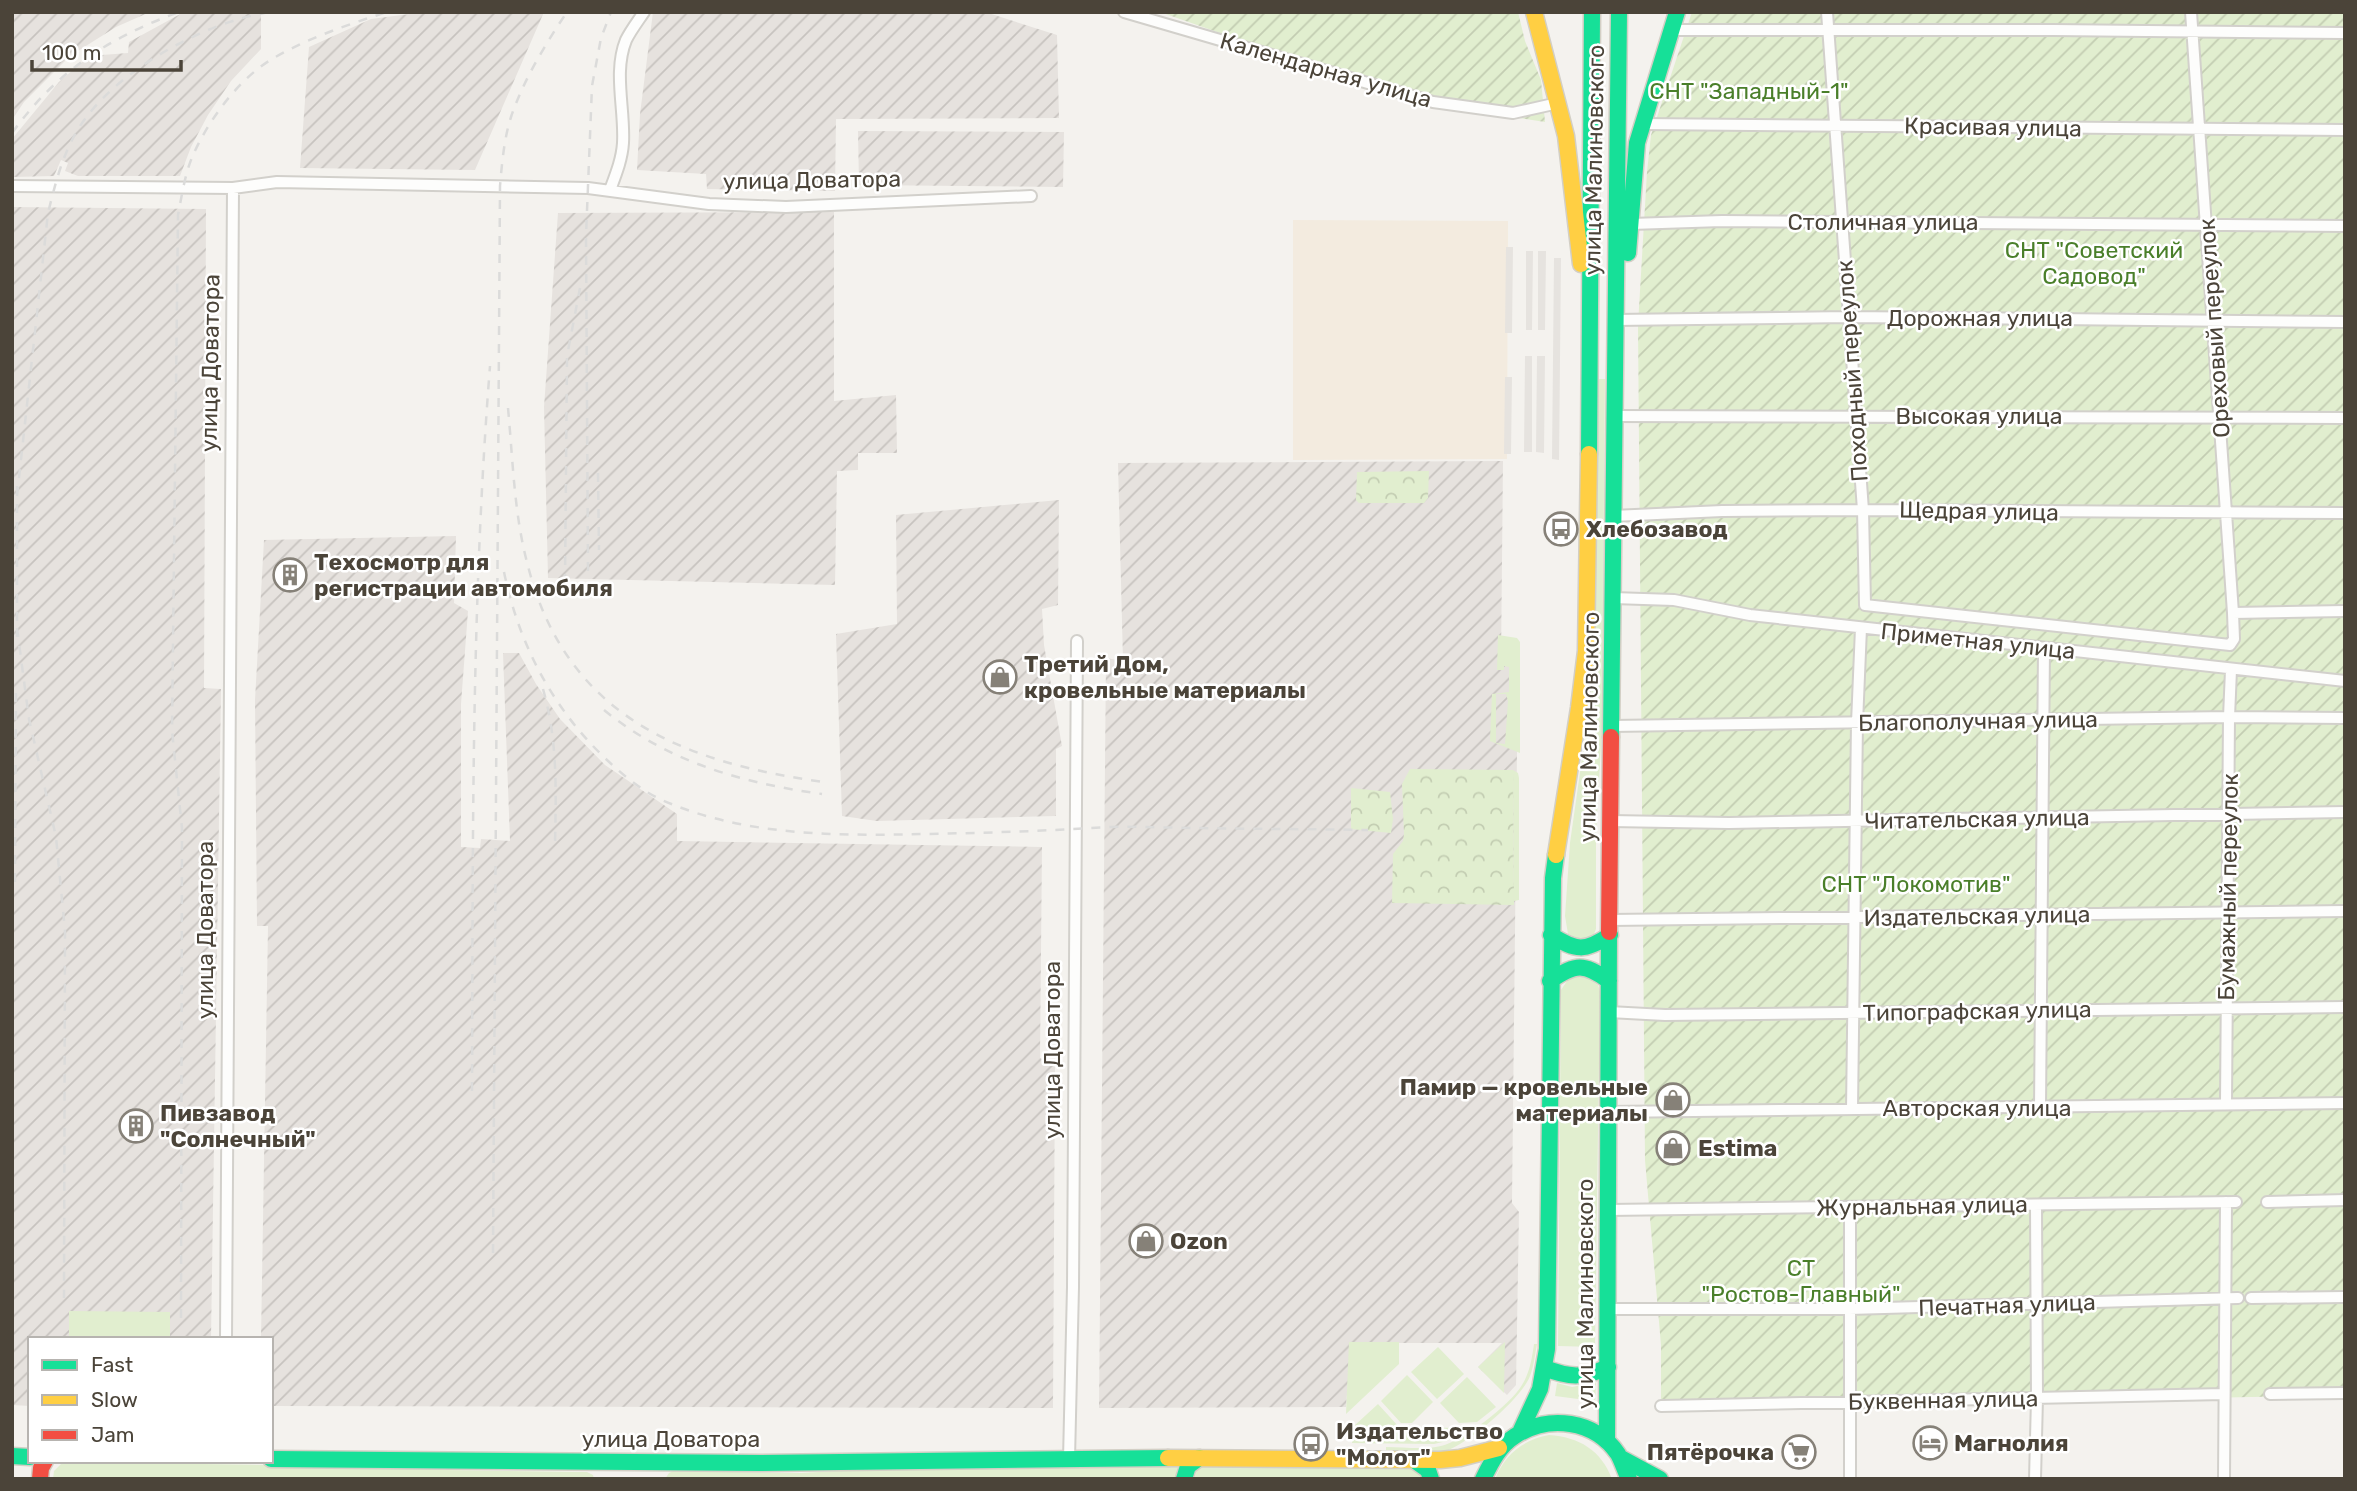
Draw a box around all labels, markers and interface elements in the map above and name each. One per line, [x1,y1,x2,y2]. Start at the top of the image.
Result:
street label: Календарная улица [1217,26,1435,114]
scale bar [32,28,180,72]
text: 100 m [42,40,101,65]
street label: улица Малиновского [1578,44,1610,276]
park label: СНТ "Западный-1" [1649,77,1849,105]
street label: Красивая улица [1904,111,2082,143]
street label: улица Доватора [723,164,901,196]
street label: Столичная улица [1787,208,1979,236]
street label: Ореховый переулок [2192,217,2236,439]
park label: СНТ "Советский Садовод" [2005,236,2183,290]
street label: Походный переулок [1830,259,1874,483]
street label: улица Доватора [194,274,226,452]
street label: Дорожная улица [1887,304,2073,332]
street label: Высокая улица [1896,402,2062,430]
street label: Щедрая улица [1899,496,2059,526]
bus stop icon: Хлебозавод [1542,510,1580,548]
place label: Хлебозавод [1586,515,1728,543]
place label: Техосмотр для регистрации автомобиля [314,548,613,602]
building icon: Техосмотр для регистрации автомобиля [271,556,309,594]
street label: улица Малиновского [1573,611,1605,843]
street label: Приметная улица [1879,617,2077,665]
place label: Третий Дом, кровельные материалы [1024,650,1306,704]
shop icon: Третий Дом, кровельные материалы [981,658,1019,696]
street label: Благополучная улица [1858,705,2098,737]
street label: Бумажный переулок [2212,773,2244,1001]
street label: Читательская улица [1864,803,2090,835]
street label: улица Доватора [191,841,219,1019]
park label: СНТ "Локомотив" [1821,870,2011,898]
street label: Издательская улица [1863,900,2091,932]
street label: улица Доватора [1038,961,1066,1139]
street label: Типографская улица [1862,995,2092,1027]
place label: Памир — кровельные материалы [1400,1073,1648,1127]
shop icon: Памир — кровельные материалы [1654,1081,1692,1119]
street label: Авторская улица [1882,1094,2072,1122]
place label: Пивзавод "Солнечный" [160,1099,316,1153]
building icon: Пивзавод "Солнечный" [117,1107,155,1145]
shop icon: Estima [1654,1129,1692,1167]
place label: Estima [1698,1134,1777,1162]
street label: улица Малиновского [1571,1179,1599,1409]
street label: Журнальная улица [1816,1190,2028,1222]
shop icon: Ozon [1127,1222,1165,1260]
place label: Ozon [1170,1227,1228,1255]
park label: СТ "Ростов-Главный" [1701,1254,1901,1308]
street label: Печатная улица [1918,1288,2096,1322]
legend [28,1337,273,1463]
text: Fast [91,1352,133,1377]
street label: Буквенная улица [1848,1384,2038,1416]
text: Slow [91,1387,138,1412]
place label: Издательство "Молот" [1336,1417,1503,1471]
text: Jam [91,1422,135,1447]
hotel icon: Магнолия [1911,1424,1949,1462]
street label: улица Доватора [582,1425,760,1453]
bus stop icon: Издательство "Молот" [1292,1425,1330,1463]
place label: Магнолия [1954,1429,2069,1457]
supermarket icon: Пятёрочка [1780,1433,1818,1471]
place label: Пятёрочка [1647,1438,1774,1466]

